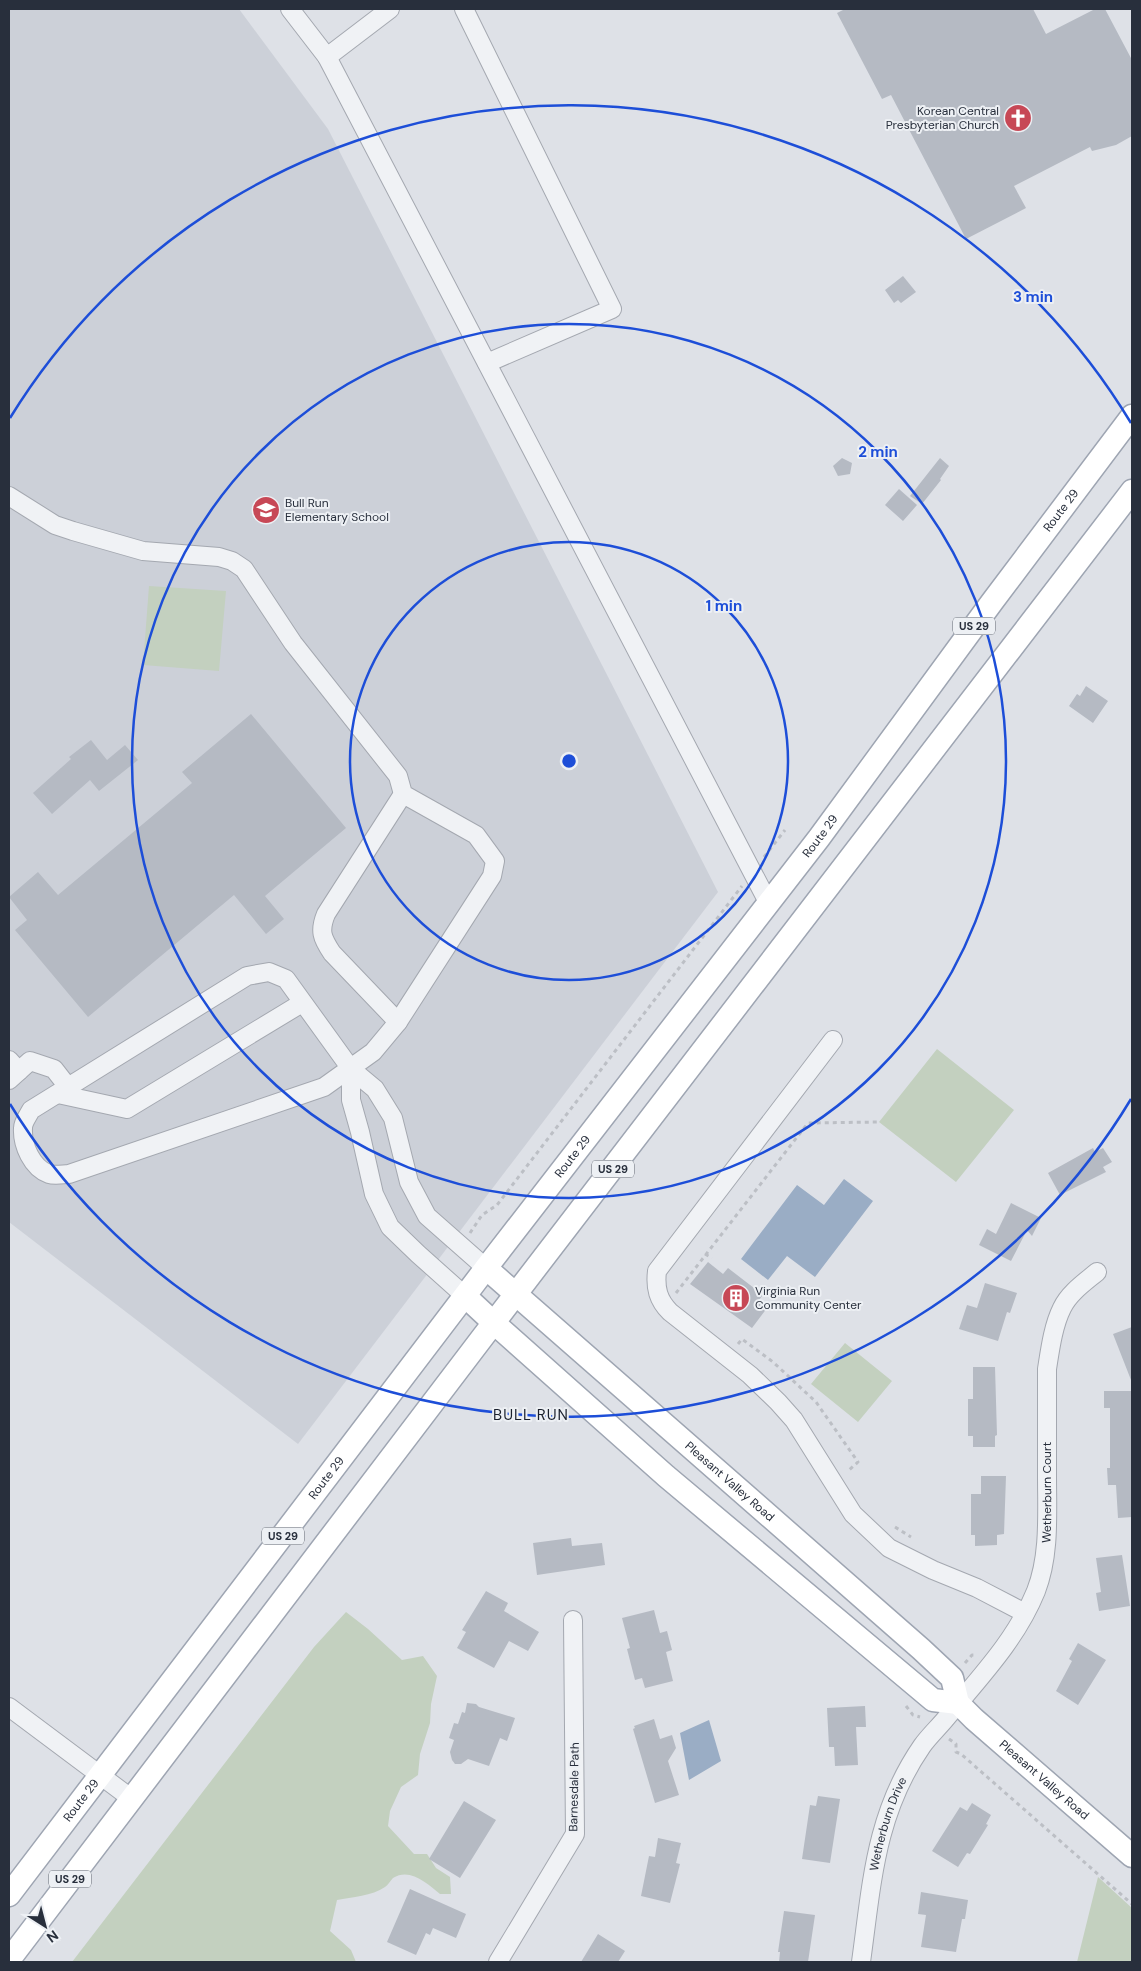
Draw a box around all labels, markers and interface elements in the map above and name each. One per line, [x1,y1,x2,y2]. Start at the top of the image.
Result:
place label: Korean Central Presbyterian Church [886,103,999,133]
church icon: Korean Central Presbyterian Church [1003,103,1033,133]
text: 3 min [1013,287,1053,307]
text: 2 min [858,442,898,462]
street label: Route 29 [1040,486,1082,535]
school or university icon: Bull Run Elementary School [251,495,281,525]
place label: Bull Run Elementary School [285,495,389,525]
text: 1 min [706,596,742,616]
road number: US 29 [953,618,995,634]
centre of rings [560,752,578,770]
street label: Route 29 [799,811,842,861]
street label: Route 29 [551,1132,594,1181]
road number: US 29 [592,1160,634,1178]
building icon: Virginia Run Community Center [721,1283,751,1313]
place label: Virginia Run Community Center [755,1283,862,1313]
district label: BULL RUN [493,1405,569,1425]
street label: Pleasant Valley Road [682,1438,778,1525]
street label: Wetherburn Court [1038,1442,1055,1544]
street label: Route 29 [305,1453,348,1503]
road number: US 29 [262,1528,304,1544]
street label: Pleasant Valley Road [996,1736,1093,1823]
street label: Barnesdale Path [565,1742,583,1832]
street label: Wetherburn Drive [866,1774,910,1872]
street label: Route 29 [60,1776,102,1825]
road number: US 29 [49,1870,91,1888]
north arrow [20,1901,70,1951]
text: N [43,1926,62,1947]

